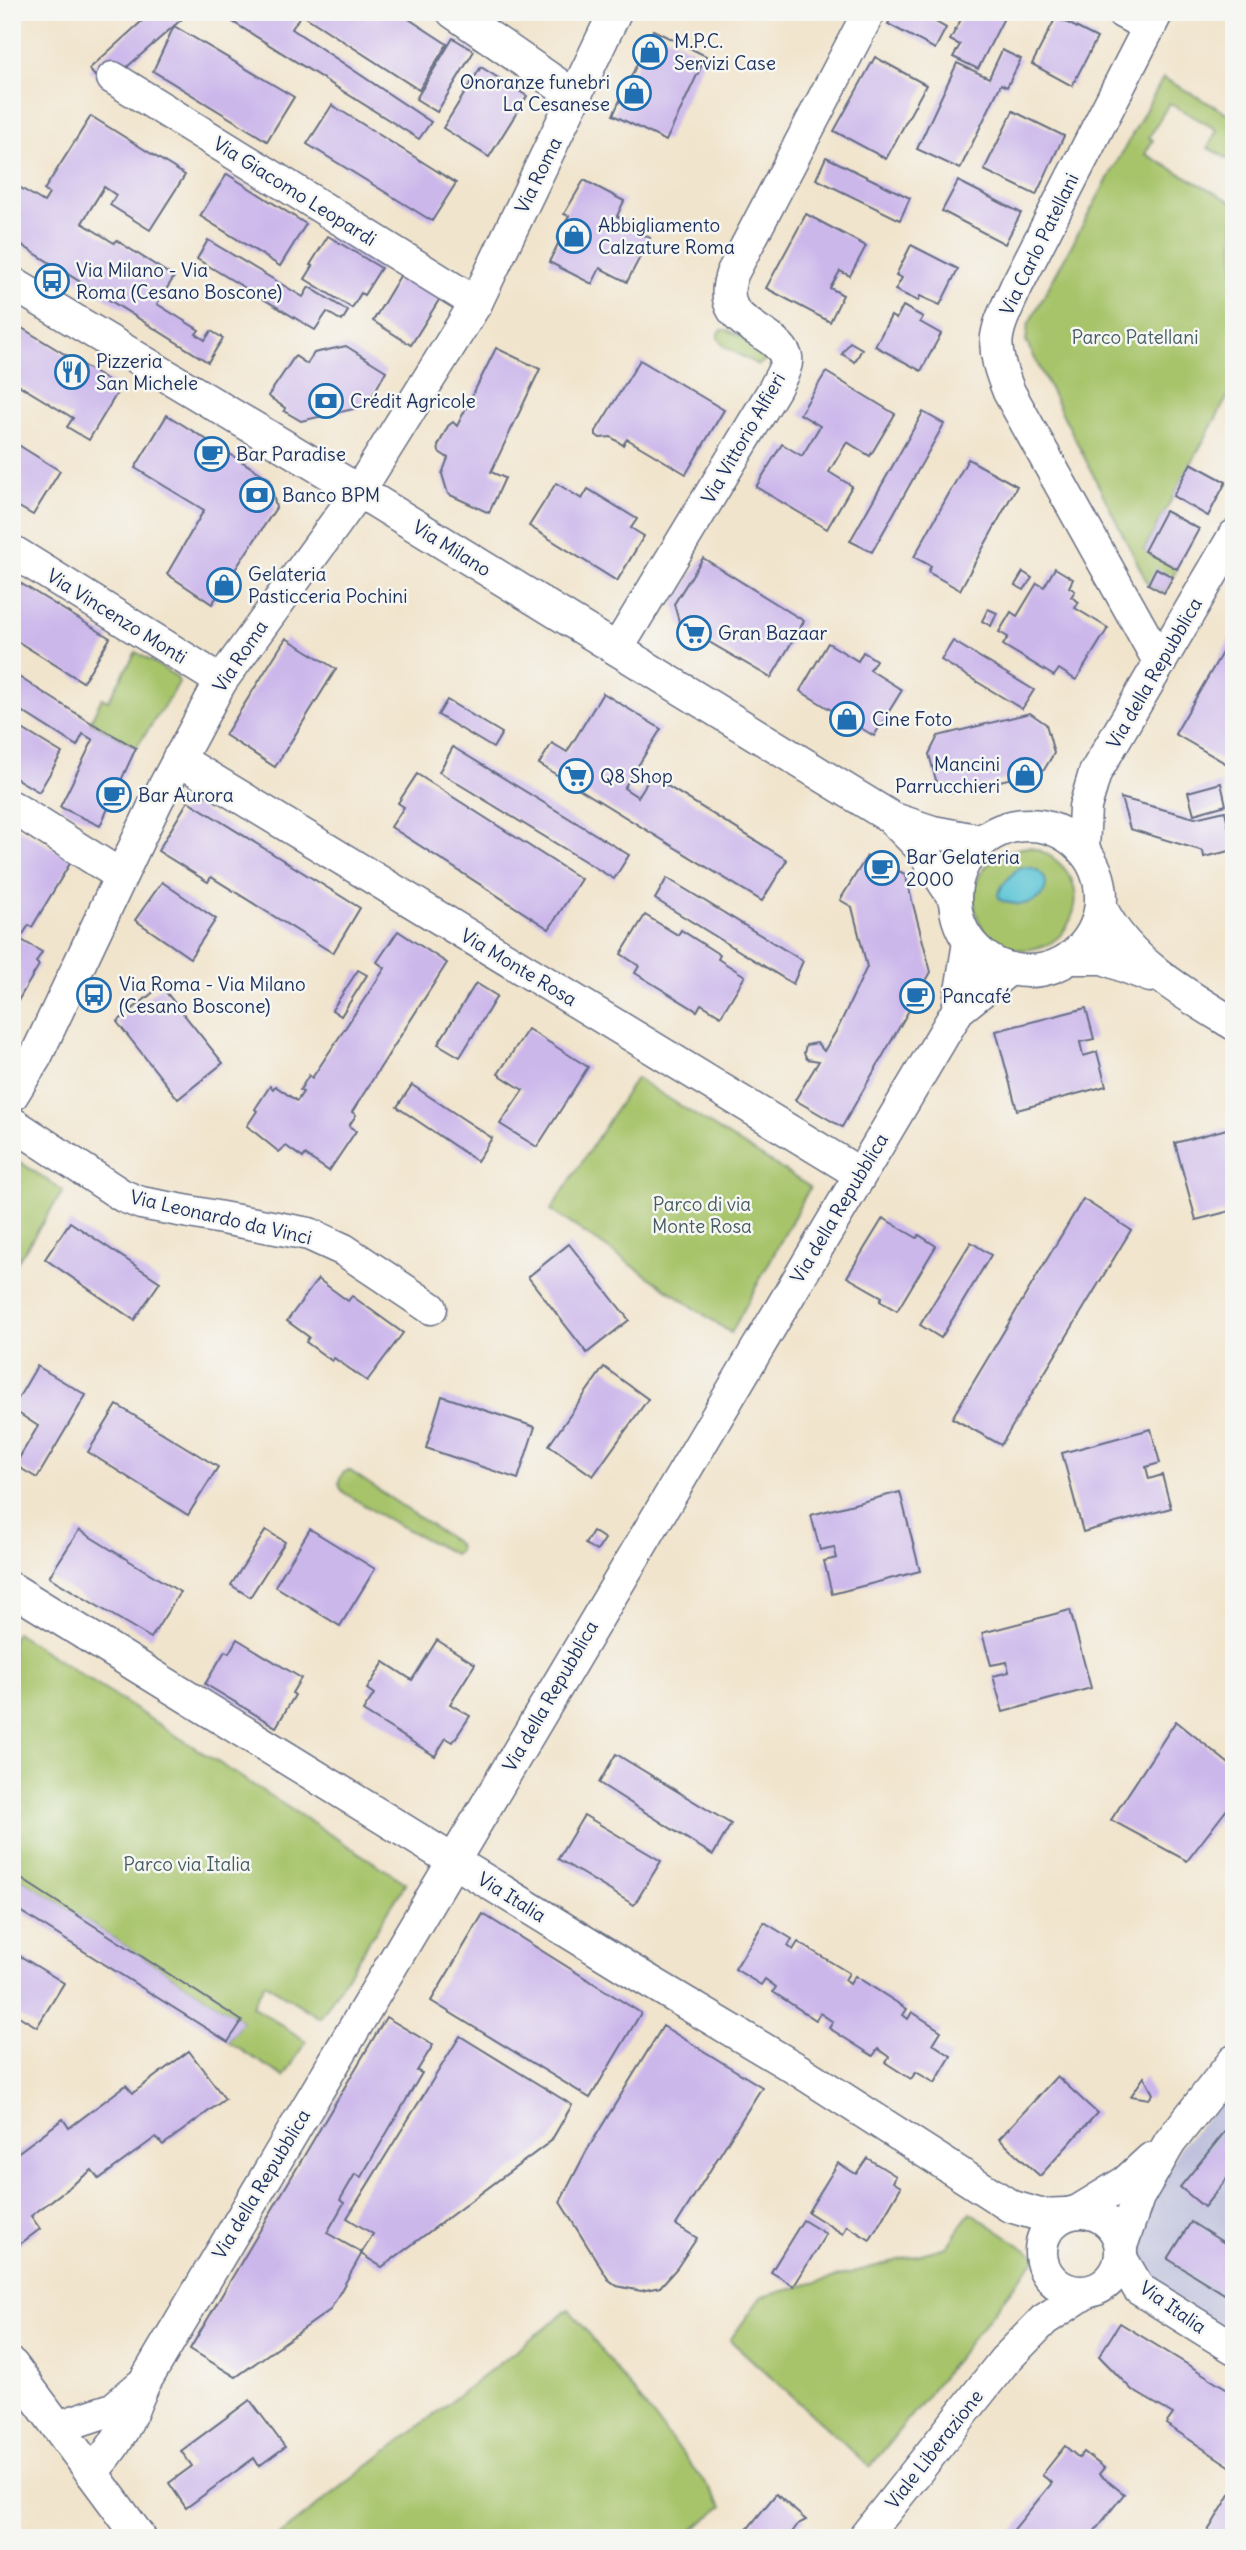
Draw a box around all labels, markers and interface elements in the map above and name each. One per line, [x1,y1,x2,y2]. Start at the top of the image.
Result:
place label: M.P.C. Servizi Case [674,29,776,75]
shop icon: M.P.C. Servizi Case [631,33,669,71]
place label: Onoranze funebri La Cesanese [460,70,610,116]
shop icon: Onoranze funebri La Cesanese [615,74,653,112]
street label: Via Giacomo Leopardi [209,131,381,251]
street label: Via Roma [509,133,567,217]
street label: Via Carlo Patellani [994,169,1084,319]
place label: Abbigliamento Calzature Roma [598,213,735,259]
shop icon: Abbigliamento Calzature Roma [555,217,593,255]
place label: Via Milano - Via Roma (Cesano Boscone) [76,258,282,304]
bus stop icon: Via Milano - Via Roma (Cesano Boscone) [33,262,71,300]
park label: Parco Patellani [1072,325,1198,349]
place label: Pizzeria San Michele [96,349,198,395]
restaurant icon: Pizzeria San Michele [53,353,91,391]
street label: Via Vittorio Alfieri [696,368,790,508]
bank icon: Crédit Agricole [307,382,345,420]
place label: Crédit Agricole [350,389,476,413]
cafe icon: Bar Paradise [193,435,231,473]
place label: Bar Paradise [236,442,346,466]
bank icon: Banco BPM [238,476,276,514]
place label: Banco BPM [282,483,380,507]
street label: Via Milano [408,515,496,581]
place label: Gelateria Pasticceria Pochini [248,562,407,608]
street label: Via Vincenzo Monti [42,563,192,669]
shop icon: Gelateria Pasticceria Pochini [205,566,243,604]
street label: Via della Repubblica [1101,593,1207,753]
supermarket icon: Gran Bazaar [675,614,713,652]
street label: Via Roma [207,615,273,697]
place label: Gran Bazaar [718,621,827,645]
shop icon: Cine Foto [828,700,866,738]
place label: Cine Foto [872,707,952,731]
place label: Mancini Parrucchieri [895,752,1000,798]
shop icon: Mancini Parrucchieri [1006,756,1044,794]
supermarket icon: Q8 Shop [557,757,595,795]
place label: Q8 Shop [600,764,673,788]
cafe icon: Bar Aurora [95,776,133,814]
place label: Bar Aurora [138,783,234,807]
place label: Bar Gelateria 2000 [906,845,1020,891]
cafe icon: Bar Gelateria 2000 [863,849,901,887]
street label: Via Monte Rosa [457,923,582,1011]
place label: Via Roma - Via Milano (Cesano Boscone) [119,972,306,1018]
bus stop icon: Via Roma - Via Milano (Cesano Boscone) [75,976,113,1014]
cafe icon: Pancafé [898,977,936,1015]
place label: Pancafé [942,984,1011,1008]
street label: Via della Repubblica [785,1129,893,1287]
street label: Via Leonardo da Vinci [128,1184,314,1250]
park label: Parco di via Monte Rosa [652,1192,752,1238]
street label: Via della Repubblica [497,1616,603,1776]
park label: Parco via Italia [123,1852,251,1876]
street label: Via Italia [473,1867,551,1927]
street label: Via della Repubblica [207,2105,315,2263]
street label: Via Italia [1135,2275,1211,2339]
street label: Viale Liberazione [880,2384,988,2514]

